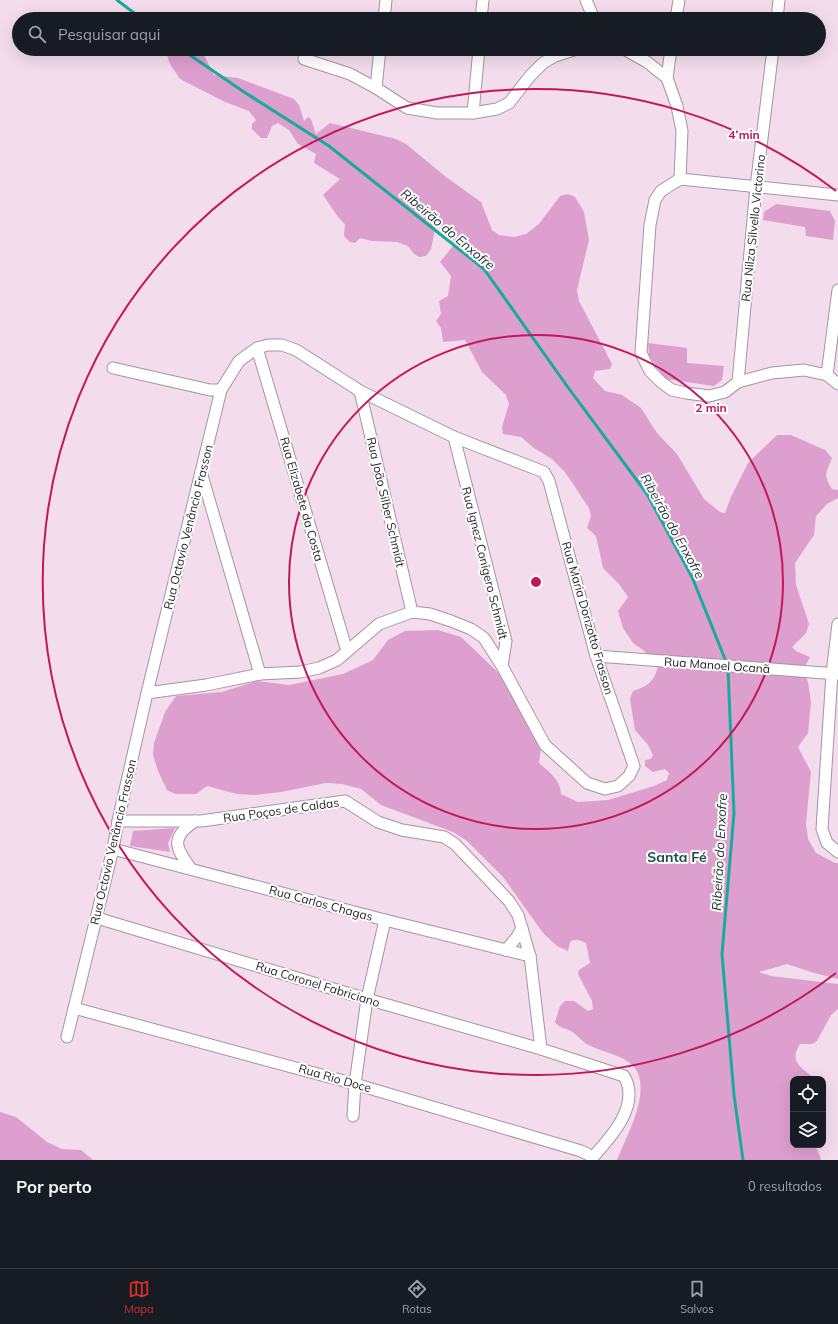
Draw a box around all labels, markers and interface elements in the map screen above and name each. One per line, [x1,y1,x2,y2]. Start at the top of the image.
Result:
search box [12,12,826,56]
icon: search [26,23,48,45]
text: Pesquisar aqui [58,25,160,44]
text: 4 min [728,127,760,142]
street label: Rua Nilza Silvello Victorino [738,154,768,302]
water label: Ribeirão do Enxofre [398,185,498,273]
text: 2 min [695,400,727,415]
street label: Rua Elizabete da Costa [277,435,327,563]
street label: Rua João Silber Schmidt [364,435,408,569]
street label: Rua Octavio Venâncio Frasson [160,443,216,611]
water label: Ribeirão do Enxofre [638,471,708,581]
street label: Rua Ignez Conigero Schmidt [459,485,511,641]
street label: Rua Maria Dorizotto Frasson [559,540,617,696]
centre of rings [529,575,543,589]
street label: Rua Manoel Ocanã [664,654,770,676]
street label: Rua Octavio Venâncio Frasson [87,758,139,926]
water label: Ribeirão do Enxofre [708,793,730,911]
street label: Rua Poços de Caldas [222,794,340,826]
district label: Santa Fé [647,848,707,866]
street label: Rua Carlos Chagas [268,882,375,924]
street label: Rua Coronel Fabriciano [254,958,382,1010]
street label: Rua Rio Doce [297,1060,373,1096]
map controls [790,1076,826,1148]
button: locate [790,1076,826,1112]
button: layers [790,1112,826,1148]
text: Por perto [16,1176,92,1197]
text: 0 resultados [748,1178,822,1194]
tab: Mapa [124,1278,154,1316]
tab: Rotas [402,1278,432,1316]
tab: Salvos [680,1278,714,1316]

